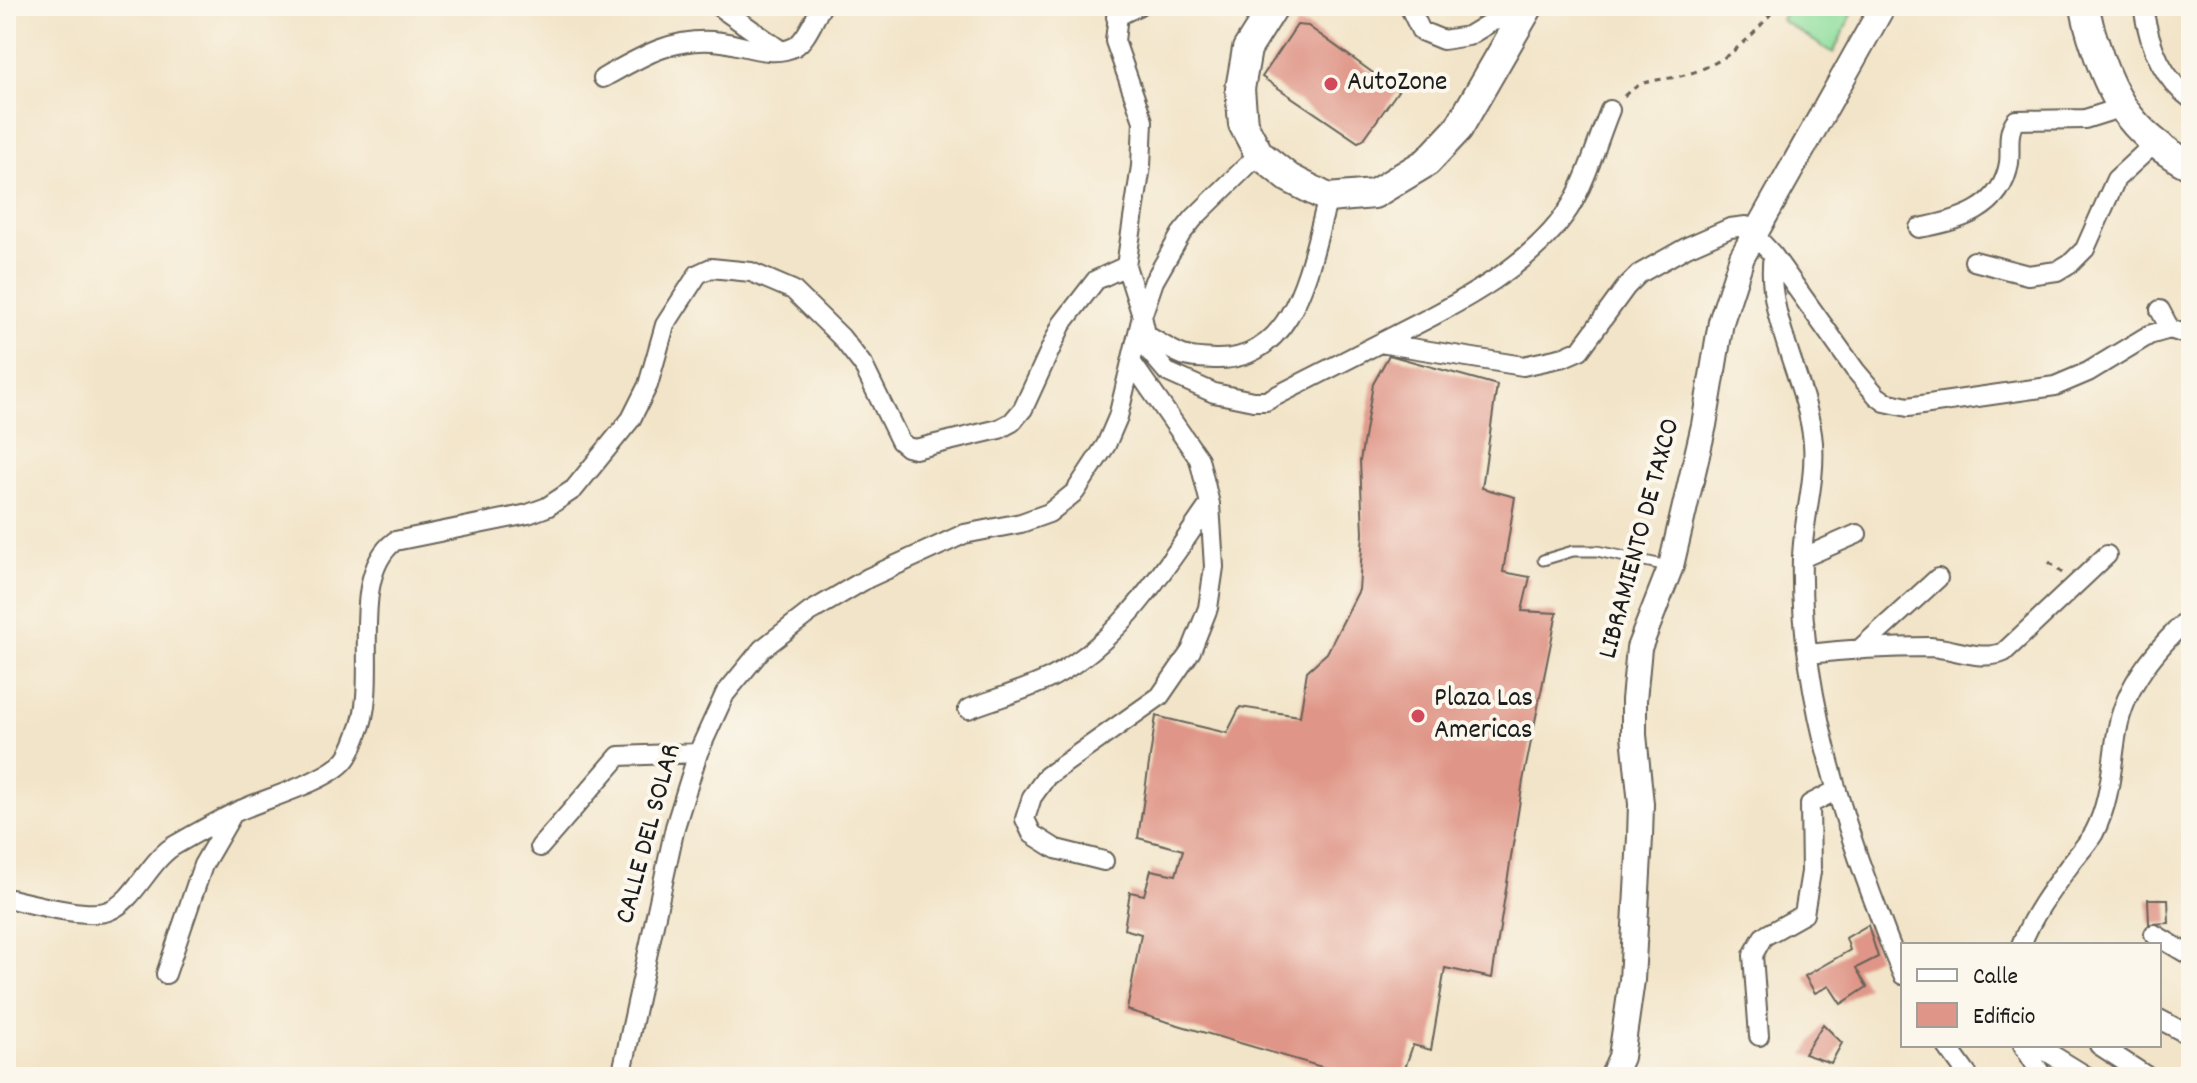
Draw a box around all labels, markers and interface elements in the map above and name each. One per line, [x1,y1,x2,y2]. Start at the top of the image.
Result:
place label: AutoZone [1347,64,1447,104]
marker: AutoZone [1322,75,1340,93]
street label: LIBRAMIENTO DE TAXCO [1590,414,1692,664]
place label: Plaza Las Americas [1434,680,1533,752]
marker: Plaza Las Americas [1409,707,1427,725]
street label: CALLE DEL SOLAR [607,739,693,929]
legend [1901,943,2161,1047]
text: Calle [1973,961,2018,995]
text: Edificio [1973,1001,2035,1035]

